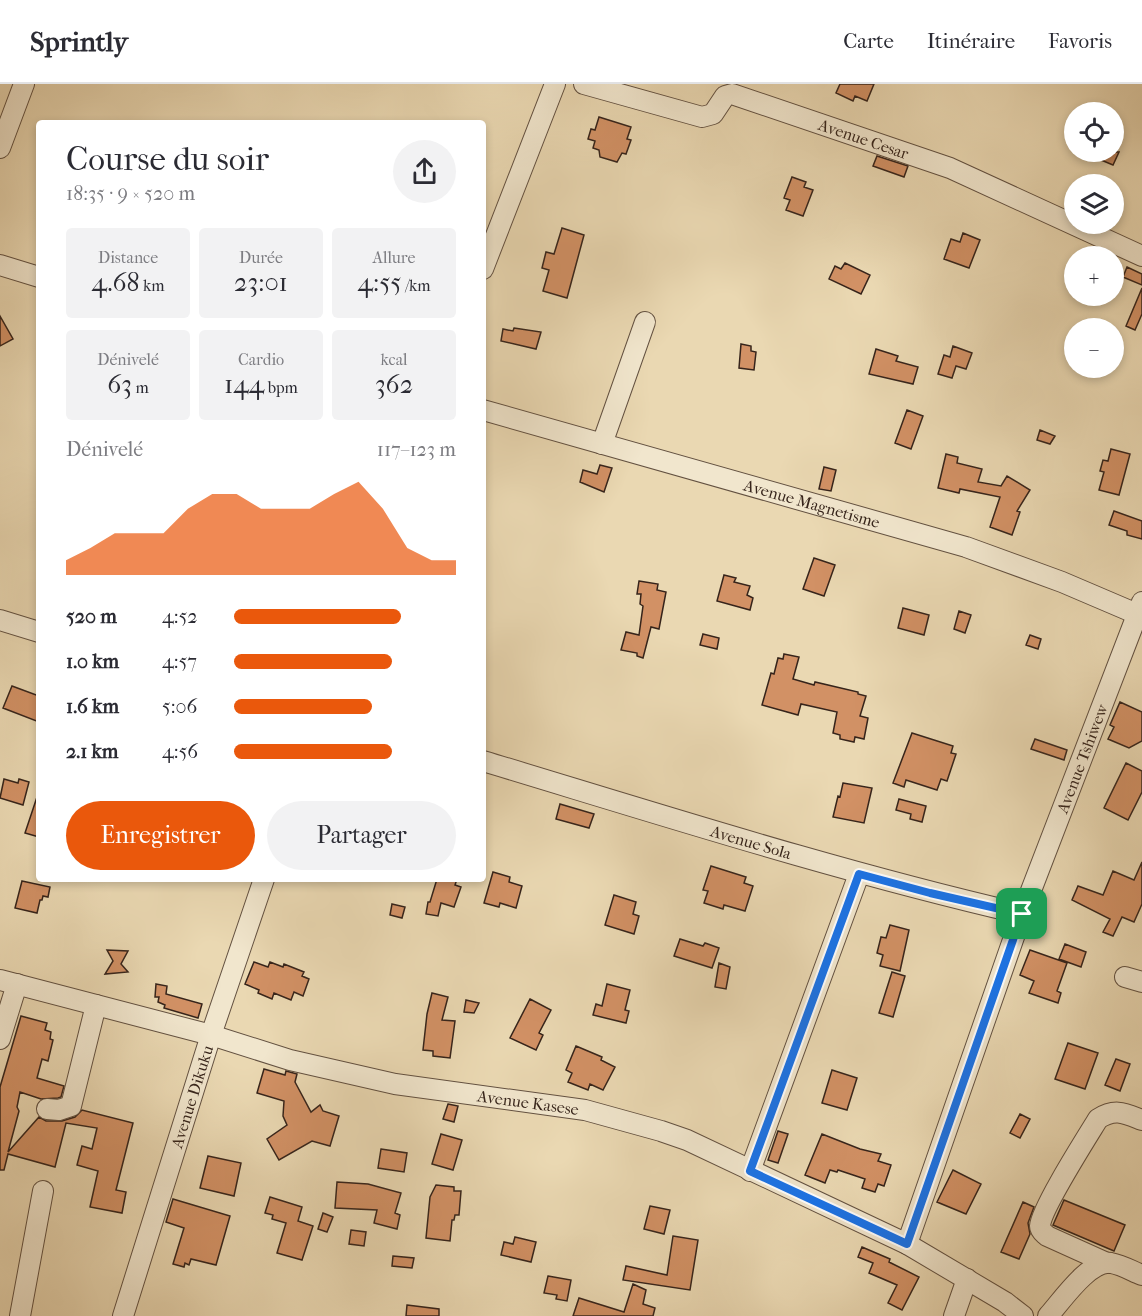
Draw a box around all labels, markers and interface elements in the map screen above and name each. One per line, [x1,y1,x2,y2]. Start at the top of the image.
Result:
text: Sprintly [30,25,128,58]
text: Carte [843,29,894,53]
text: Itinéraire [927,29,1015,53]
text: Favoris [1048,29,1112,53]
map controls [1064,102,1124,378]
button: locate [1064,102,1124,162]
street label: Avenue Cesar [815,115,911,163]
text: Course du soir [66,140,269,179]
button: share [393,140,456,203]
button: layers [1064,174,1124,234]
text: 18:35 · 9 × 520 m [66,182,195,205]
button: + [1064,246,1124,306]
text: Distance [98,248,158,267]
text: Durée [239,248,283,267]
text: Allure [373,248,415,267]
text: 4.68 [91,267,140,298]
text: 23:01 [234,267,288,298]
text: 4:55 [358,267,402,298]
text: km [140,276,165,295]
text: /km [402,276,430,295]
button: − [1064,318,1124,378]
text: Dénivelé [97,350,159,369]
text: Cardio [238,350,284,369]
text: kcal [381,350,407,369]
text: 63 [107,369,132,400]
text: 144 [224,369,264,400]
text: 362 [375,369,413,400]
text: m [132,378,149,397]
text: bpm [264,378,298,397]
text: Dénivelé [66,438,143,461]
text: 117–123 m [377,438,456,461]
street label: Avenue Magnetisme [741,475,882,532]
text: 520 m [66,605,117,628]
text: 4:52 [162,605,198,628]
text: 1.0 km [66,650,119,673]
text: 4:57 [162,650,197,673]
text: 1.6 km [66,695,119,718]
text: 5:06 [162,695,197,718]
street label: Avenue Tshiwew [1052,701,1112,817]
text: 2.1 km [66,740,119,763]
text: 4:56 [162,740,198,763]
button: Enregistrer [66,801,255,870]
button: Partager [267,801,456,870]
street label: Avenue Sola [707,821,794,863]
pin [996,888,1047,939]
icon: arrive [1005,897,1038,930]
street label: Avenue Dikuku [167,1043,217,1151]
street label: Avenue Kasese [475,1086,580,1119]

